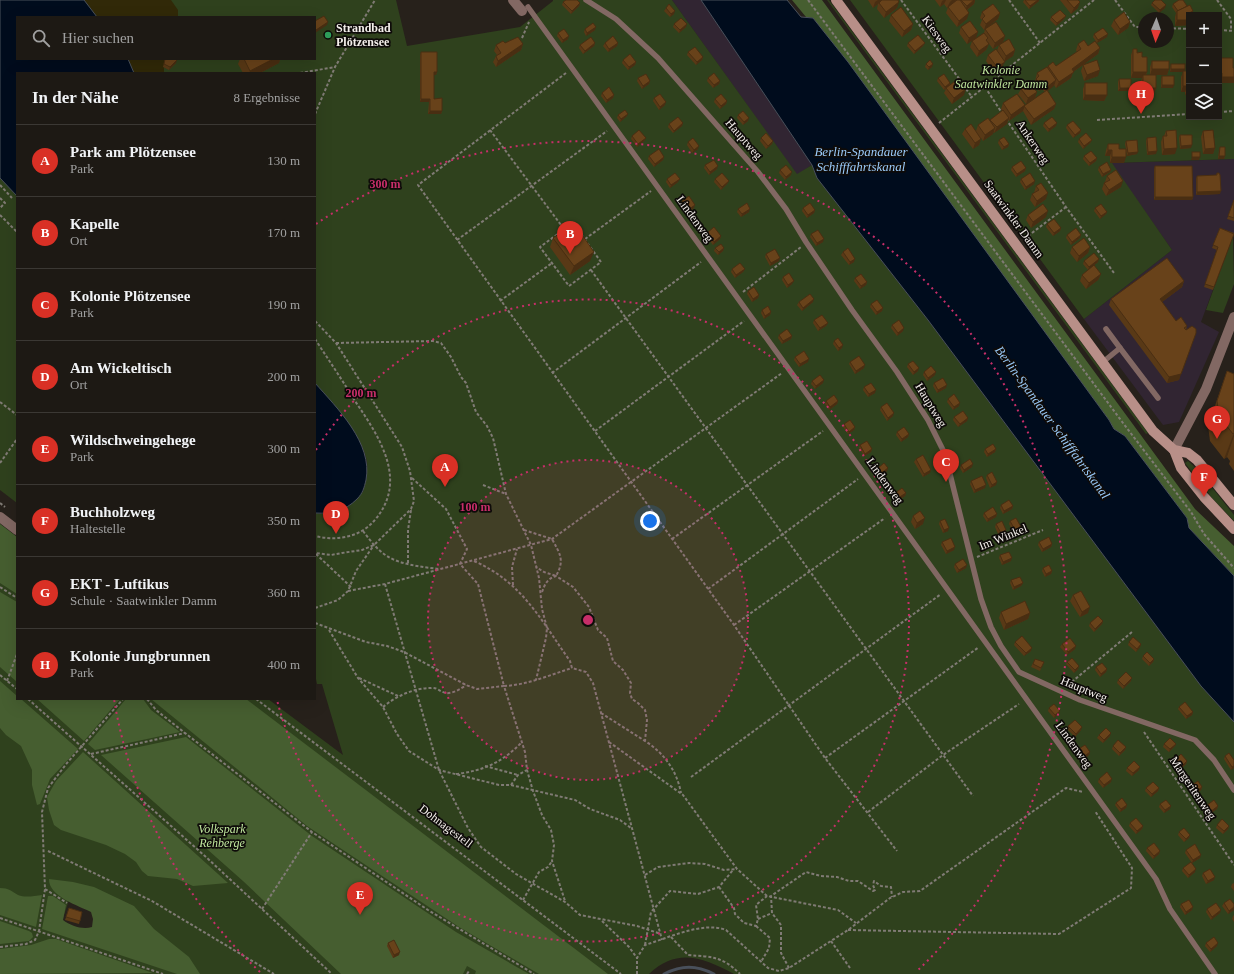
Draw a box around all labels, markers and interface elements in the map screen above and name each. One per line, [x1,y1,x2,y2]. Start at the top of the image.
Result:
north arrow [1138,12,1174,48]
map controls [1186,12,1222,120]
button: + [1186,12,1222,48]
street label: Kiesweg [919,13,955,55]
search box [16,16,316,60]
place label: Strandbad Plötzensee [336,21,391,49]
icon: search [30,27,52,49]
text: Hier suchen [62,30,134,46]
marker: Strandbad Plötzensee [323,30,333,40]
button: − [1186,48,1222,84]
park label: Kolonie Saatwinkler Damm [955,63,1047,91]
pin: H [1128,81,1154,114]
button: layers [1186,84,1222,120]
text: In der Nähe [32,88,119,107]
text: 8 Ergebnisse [233,90,300,105]
street label: Hauptweg [723,116,765,162]
street label: Ankerweg [1013,117,1053,167]
text: Park am Plötzensee [70,144,196,160]
water label: Berlin-Spandauer Schifffahrtskanal [814,144,909,174]
text: A [40,153,50,168]
text: 130 m [267,153,300,168]
text: Park [70,161,94,176]
text: 300 m [370,177,401,191]
street label: Saatwinkler Damm [981,177,1047,261]
street label: Lindenweg [673,193,717,245]
text: Kapelle [70,216,119,232]
pin: B [557,221,583,254]
text: B [41,225,49,240]
text: 170 m [267,225,300,240]
text: Ort [70,233,87,248]
text: Kolonie Plötzensee [70,288,190,304]
text: C [40,297,50,312]
text: 190 m [267,297,300,312]
text: Park [70,305,94,320]
water label: Berlin-Spandauer Schifffahrtskanal [992,343,1113,502]
text: Am Wickeltisch [70,360,172,376]
text: D [40,369,50,384]
text: 200 m [267,369,300,384]
text: Ort [70,377,87,392]
street label: Hauptweg [912,380,950,430]
text: 200 m [346,386,377,400]
pin: G [1204,406,1230,439]
text: Wildschweingehege [70,432,196,448]
text: E [41,441,49,456]
text: 300 m [267,441,300,456]
text: Park [70,449,94,464]
pin: C [933,449,959,482]
pin: A [432,454,458,487]
street label: Lindenweg [863,455,907,507]
pin: F [1191,464,1217,497]
text: 100 m [460,500,491,514]
pin: D [323,501,349,534]
text: Buchholzweg [70,504,155,520]
your location [640,511,660,531]
text: F [41,513,49,528]
text: 350 m [267,513,300,528]
text: Haltestelle [70,521,126,536]
street label: Im Winkel [977,521,1030,553]
text: EKT - Luftikus [70,576,169,592]
text: G [40,585,50,600]
text: 360 m [267,585,300,600]
text: Schule · Saatwinkler Damm [70,593,217,608]
centre of rings [581,613,595,627]
text: Kolonie Jungbrunnen [70,648,210,664]
text: H [40,657,50,672]
text: 400 m [267,657,300,672]
text: Park [70,665,94,680]
street label: Hauptweg [1059,673,1109,705]
street label: Lindenweg [1052,719,1096,771]
street label: Margeritenweg [1167,754,1219,822]
street label: Dohnagestell [416,801,476,851]
park label: Volkspark Rehberge [198,822,246,850]
pin: E [347,882,373,915]

